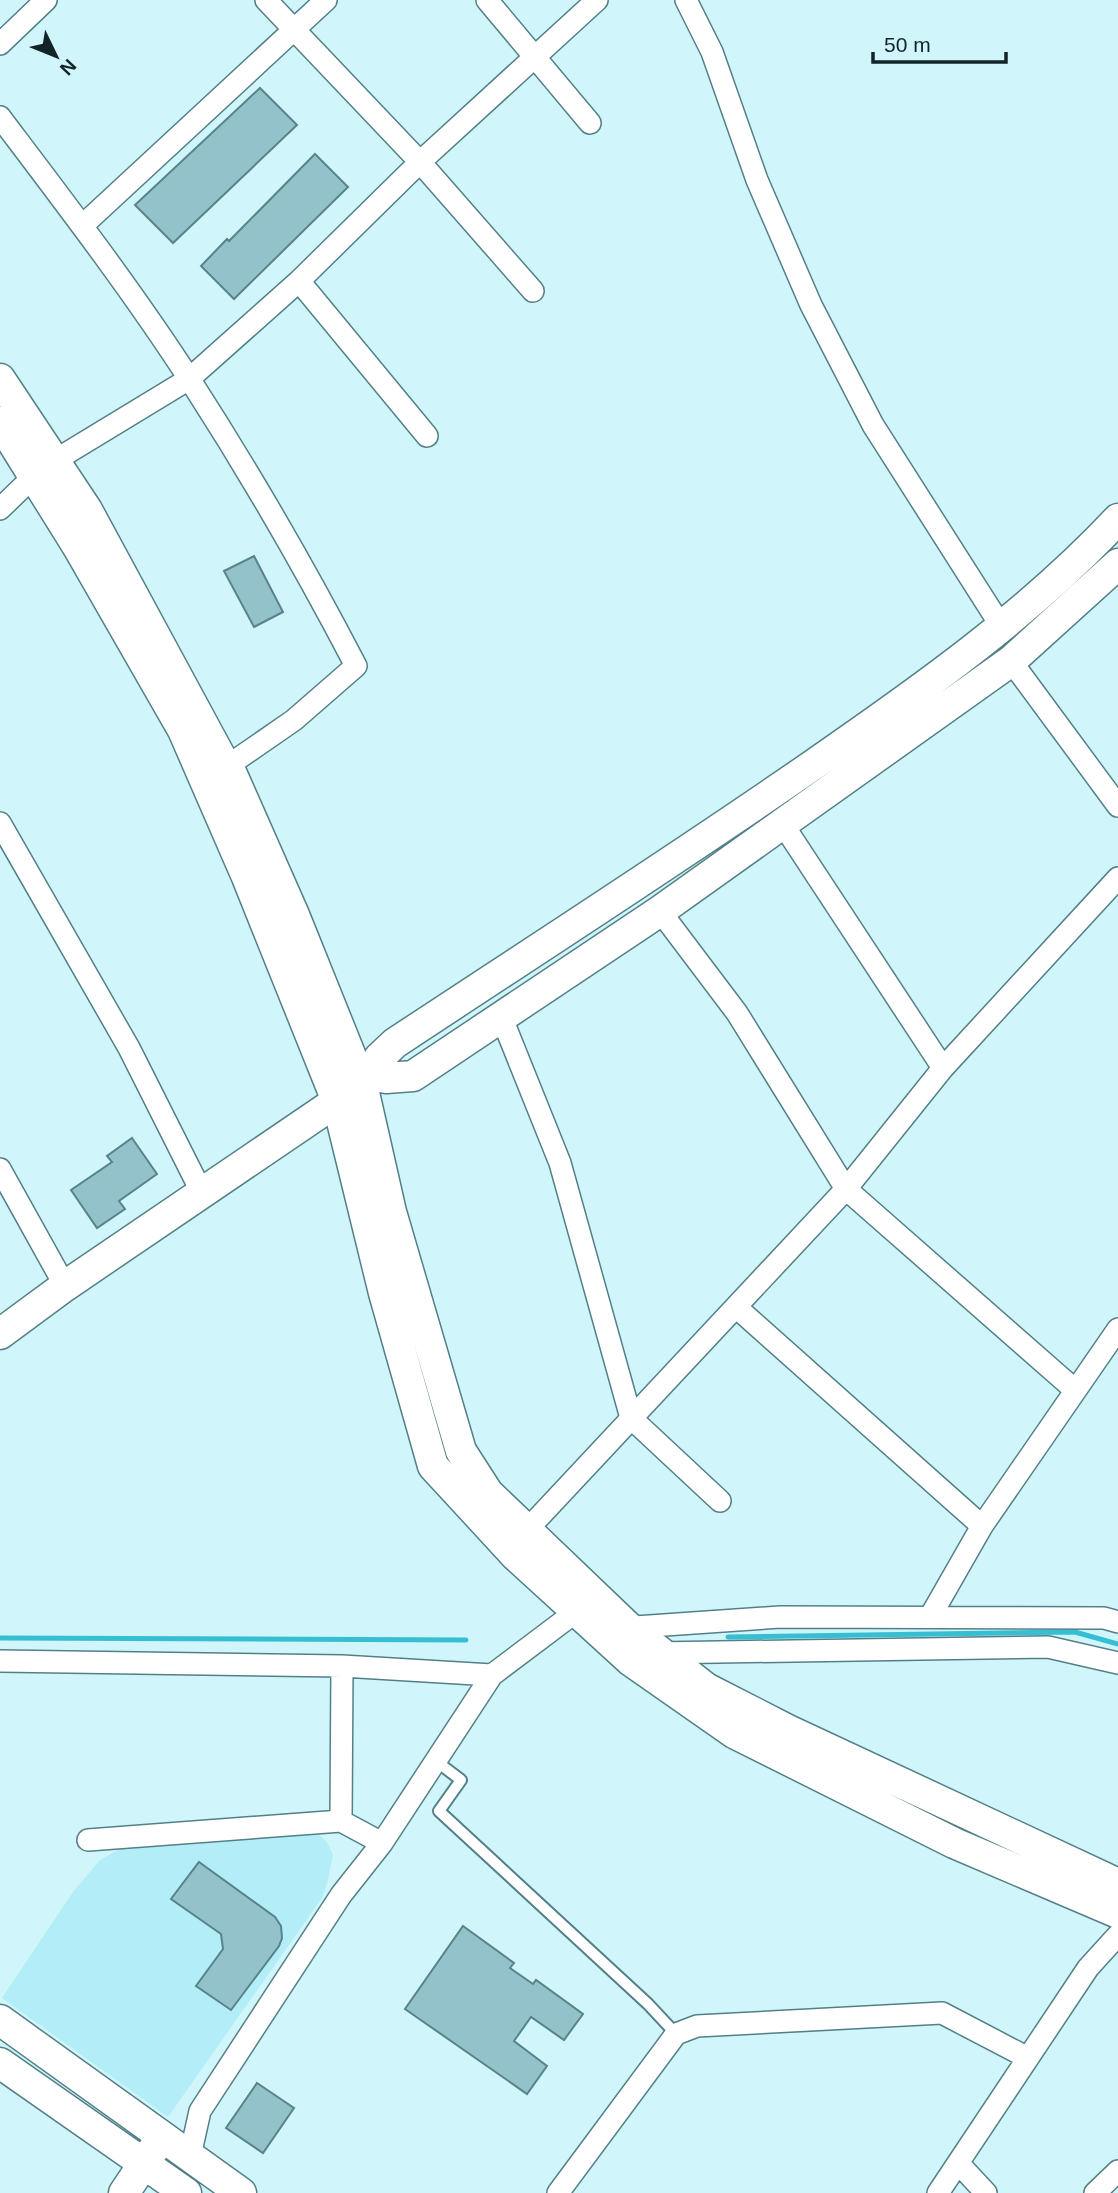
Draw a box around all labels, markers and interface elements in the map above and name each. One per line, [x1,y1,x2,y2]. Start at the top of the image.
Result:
north arrow [21,21,91,91]
scale bar [873,21,1006,65]
text: 50 m [884,33,931,56]
text: N [56,55,80,79]

